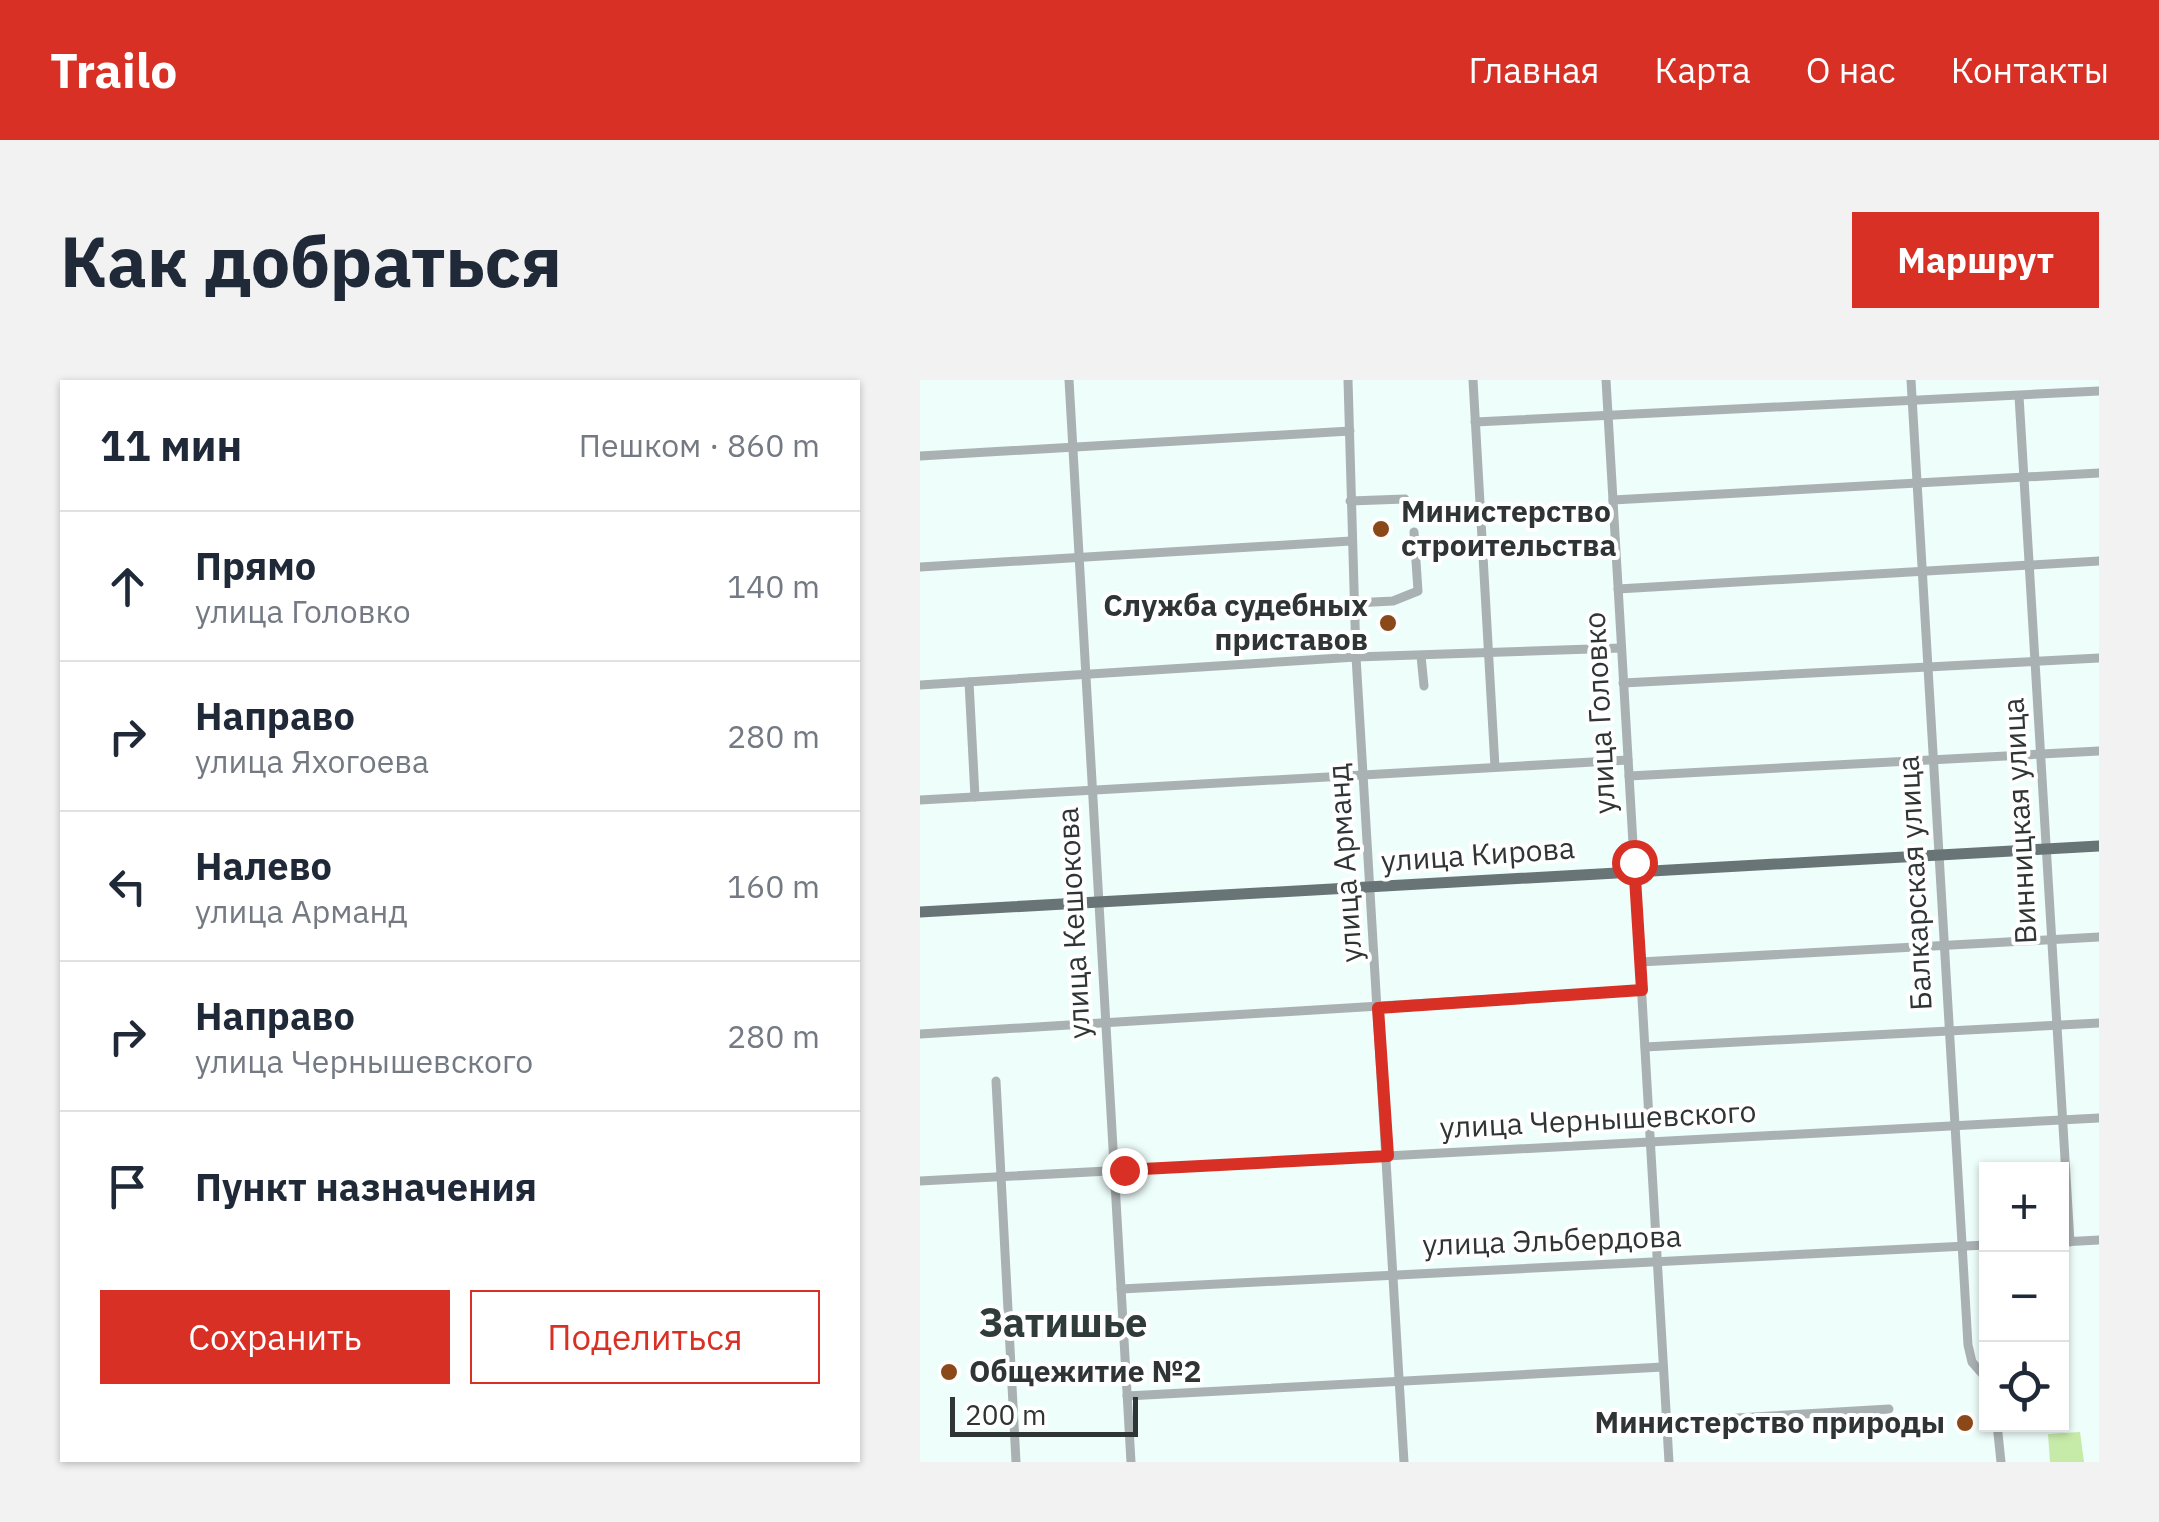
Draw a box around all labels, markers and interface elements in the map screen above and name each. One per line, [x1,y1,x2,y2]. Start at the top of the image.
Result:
text: Trailo [50,39,177,101]
text: Главная [1469,47,1599,93]
text: Карта [1654,47,1751,93]
text: О нас [1806,47,1896,93]
text: Контакты [1951,47,2109,93]
button: Маршрут [1852,212,2099,308]
text: Как добраться [60,215,562,306]
text: 11 мин [100,418,242,473]
text: Пешком · 860 m [579,424,820,466]
place label: Министерство строительства [1401,491,1617,564]
marker: Министерство строительства [1370,518,1392,540]
text: Прямо [195,541,316,590]
icon: ahead [100,559,155,614]
text: 140 m [727,565,820,607]
place label: Служба судебных приставов [1103,585,1368,658]
text: улица Головко [195,590,411,632]
street label: улица Головко [1574,611,1623,815]
marker: Служба судебных приставов [1377,612,1399,634]
text: Направо [195,691,355,740]
street label: Винницкая улица [1993,697,2044,945]
icon: right [100,709,155,764]
text: 280 m [727,715,820,757]
text: улица Яхогоева [195,740,429,782]
street label: Балкарская улица [1887,754,1940,1012]
street label: улица Арманд [1317,762,1370,964]
street label: улица Кешокова [1047,806,1098,1040]
street label: улица Кирова [1380,827,1576,880]
route start [1612,840,1658,886]
text: Налево [195,841,332,890]
icon: left [100,859,155,914]
text: 160 m [727,865,820,907]
text: улица Арманд [195,890,408,932]
text: Направо [195,991,355,1040]
icon: right [100,1009,155,1064]
text: 280 m [727,1015,820,1057]
text: улица Чернышевского [195,1040,533,1082]
street label: улица Чернышевского [1439,1091,1757,1146]
route end [1102,1148,1148,1194]
icon: arrive [100,1159,155,1214]
text: Пункт назначения [195,1162,537,1211]
map controls [1979,1162,2069,1432]
button: + [1979,1162,2069,1252]
street label: улица Эльбердова [1422,1215,1682,1264]
button: − [1979,1252,2069,1342]
button: Сохранить [100,1290,450,1384]
button: Поделиться [470,1290,820,1384]
district label: Затишье [978,1296,1148,1348]
button: locate [1979,1342,2069,1432]
place label: Общежитие №2 [969,1351,1201,1390]
marker: Общежитие №2 [938,1361,960,1383]
scale bar [950,1392,1138,1436]
text: 200 m [965,1396,1046,1433]
place label: Министерство природы [1595,1402,1945,1441]
marker: Министерство природы [1954,1412,1976,1434]

